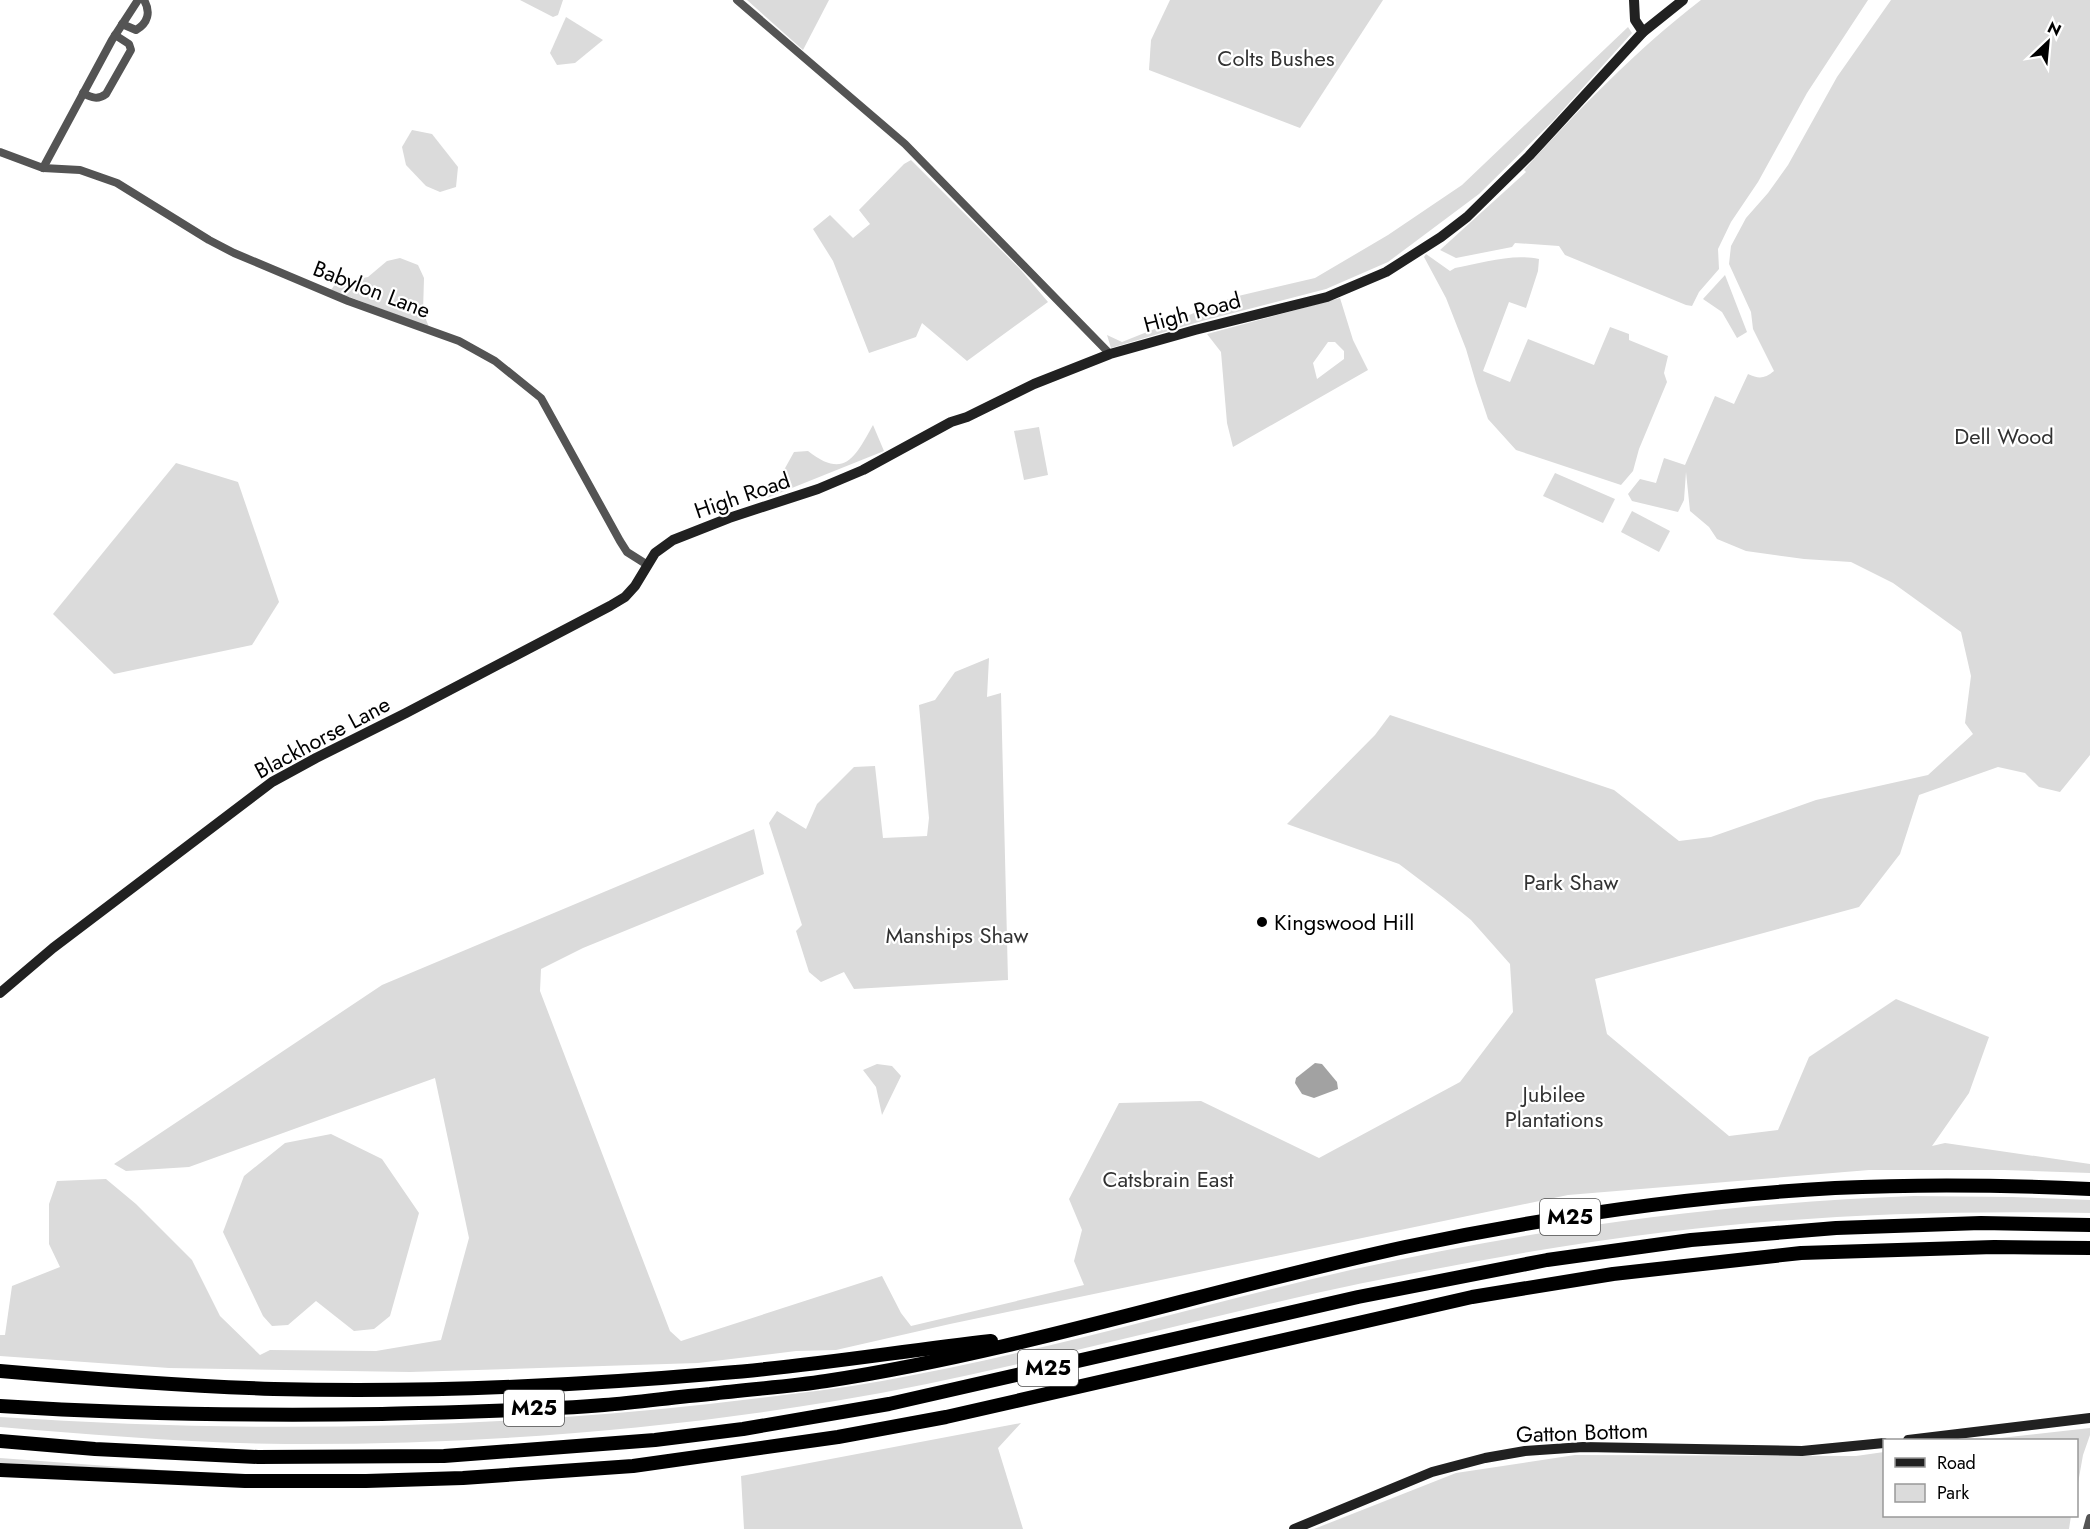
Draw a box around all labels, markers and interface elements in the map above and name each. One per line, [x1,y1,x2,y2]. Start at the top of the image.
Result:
north arrow [2018,12,2078,72]
text: N [2044,16,2065,42]
park label: Colts Bushes [1217,42,1335,74]
street label: Babylon Lane [309,252,435,326]
street label: High Road [1140,284,1244,340]
park label: Dell Wood [1954,420,2054,452]
street label: High Road [690,464,794,526]
street label: Blackhorse Lane [249,688,395,786]
park label: Park Shaw [1524,866,1618,898]
place label: Kingswood Hill [1274,906,1414,938]
marker: Kingswood Hill [1255,915,1269,929]
park label: Manships Shaw [885,919,1029,951]
park label: Jubilee Plantations [1505,1078,1603,1135]
park label: Catsbrain East [1102,1163,1234,1195]
road number: M25 [1540,1199,1600,1235]
road number: M25 [1018,1350,1078,1386]
road number: M25 [504,1390,564,1426]
street label: Gatton Bottom [1515,1414,1649,1450]
legend [1883,1439,2078,1517]
text: Road [1937,1450,1976,1476]
text: Park [1937,1480,1969,1506]

